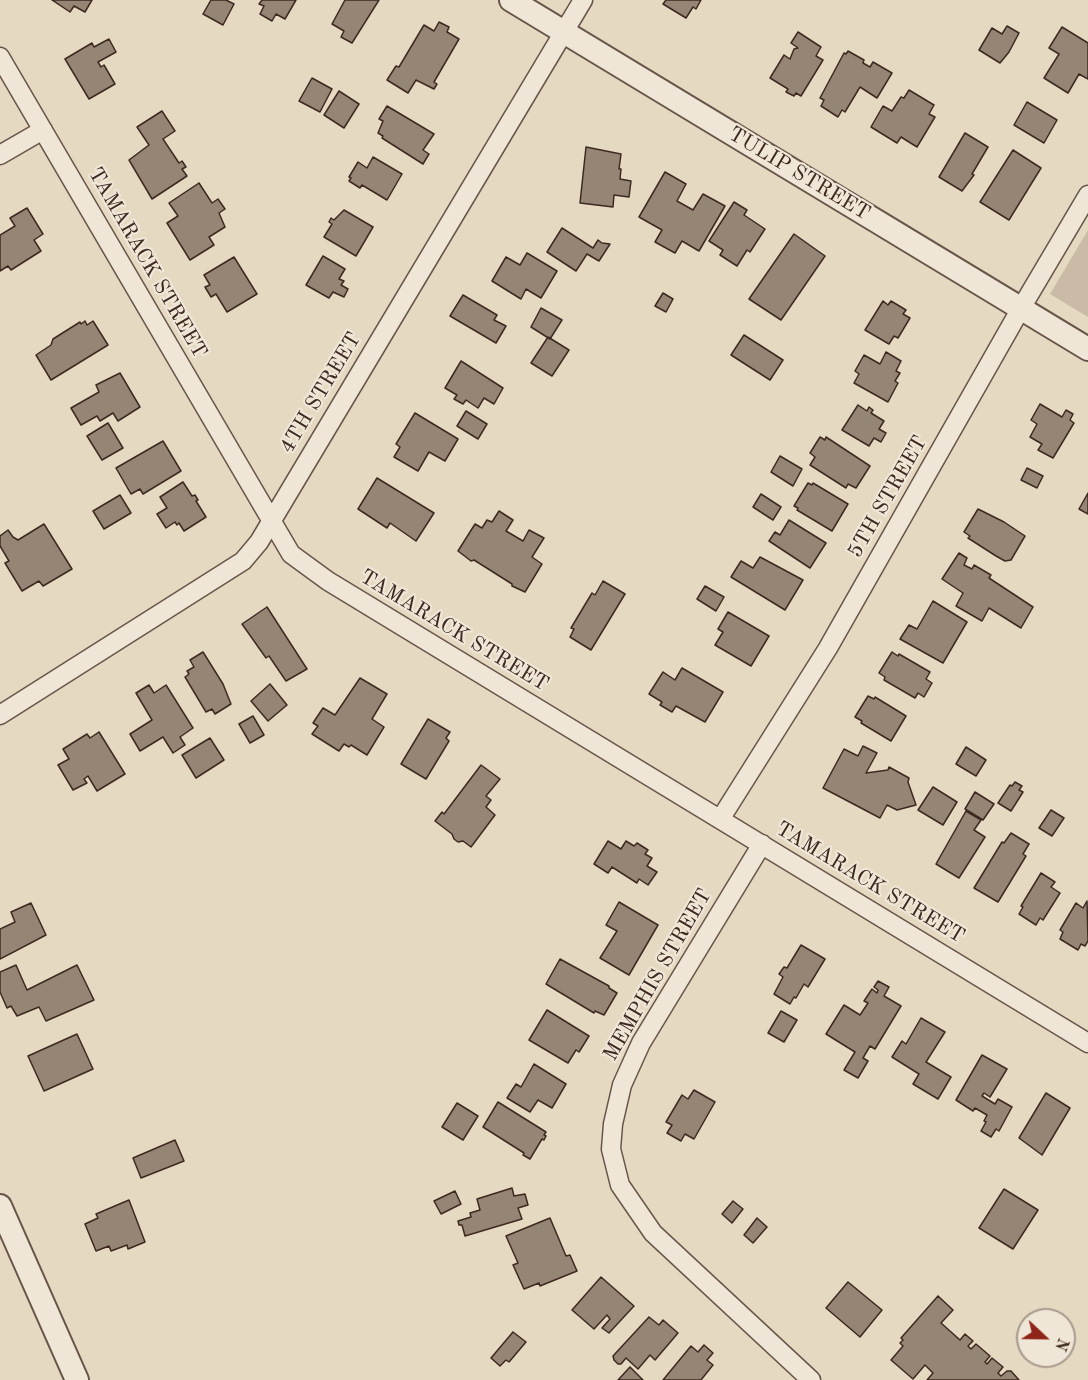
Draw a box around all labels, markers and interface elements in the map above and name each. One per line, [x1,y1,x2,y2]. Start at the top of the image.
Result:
street label: TULIP STREET [724,122,874,226]
street label: TAMARACK STREET [82,163,212,363]
street label: 4TH STREET [275,328,367,458]
street label: 5TH STREET [843,432,933,562]
street label: TAMARACK STREET [355,565,553,697]
street label: TAMARACK STREET [771,817,969,949]
street label: MEMPHIS STREET [598,884,718,1066]
north arrow [1016,1308,1076,1368]
text: N [1051,1335,1071,1353]

